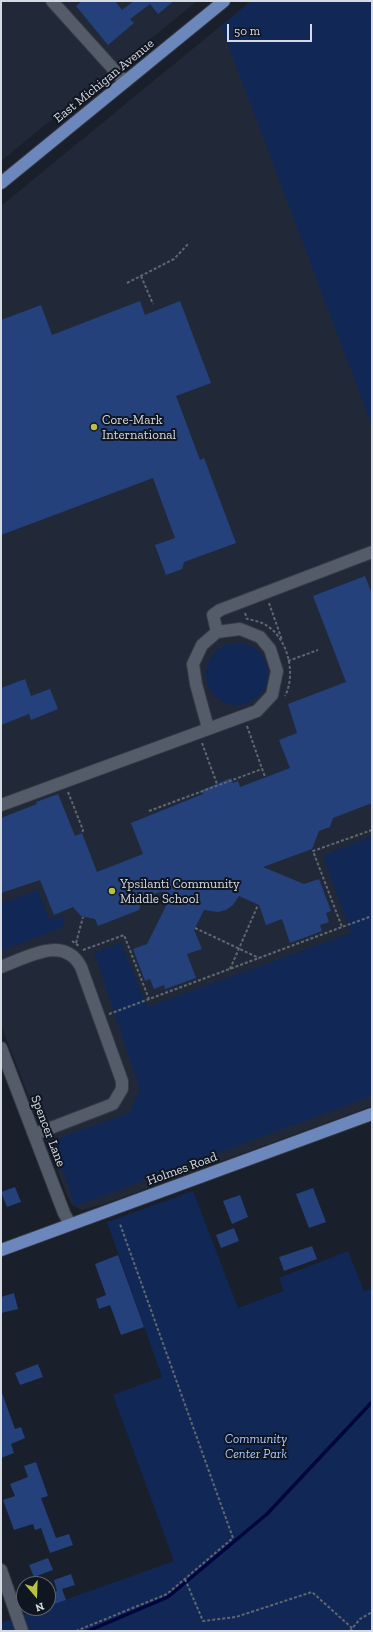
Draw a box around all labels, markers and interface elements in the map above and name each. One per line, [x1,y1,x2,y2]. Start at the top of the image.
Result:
scale bar [229,16,314,42]
text: 50 m [234,24,260,38]
street label: East Michigan Avenue [51,36,157,126]
place label: Core-Mark International [102,412,176,443]
marker: Core-Mark International [89,422,99,432]
place label: Ypsilanti Community Middle School [120,876,240,907]
marker: Ypsilanti Community Middle School [107,886,117,896]
street label: Spencer Lane [27,1093,69,1169]
street label: Holmes Road [145,1149,219,1189]
park label: Community Center Park [225,1431,287,1462]
north arrow [16,1576,56,1616]
text: N [34,1599,46,1614]

